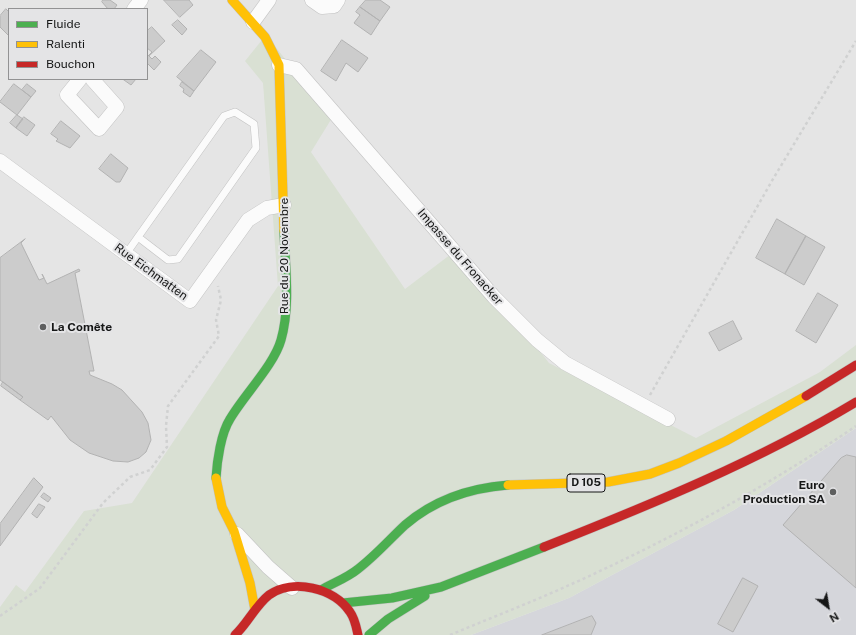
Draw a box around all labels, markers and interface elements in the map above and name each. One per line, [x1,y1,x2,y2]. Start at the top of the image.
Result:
legend [8,8,148,80]
text: Fluide [46,17,81,31]
text: Ralenti [46,37,85,51]
text: Bouchon [46,57,95,71]
street label: Rue du 20 Novembre [277,198,291,314]
street label: Impasse du Fronacker [414,206,506,308]
street label: Rue Eichmatten [111,241,191,303]
place label: La Comête [51,320,112,334]
marker: La Comête [38,322,48,332]
road number: D 105 [567,474,605,492]
place label: Euro Production SA [743,478,825,506]
marker: Euro Production SA [828,487,838,497]
north arrow [808,587,848,627]
text: N [827,610,841,625]

